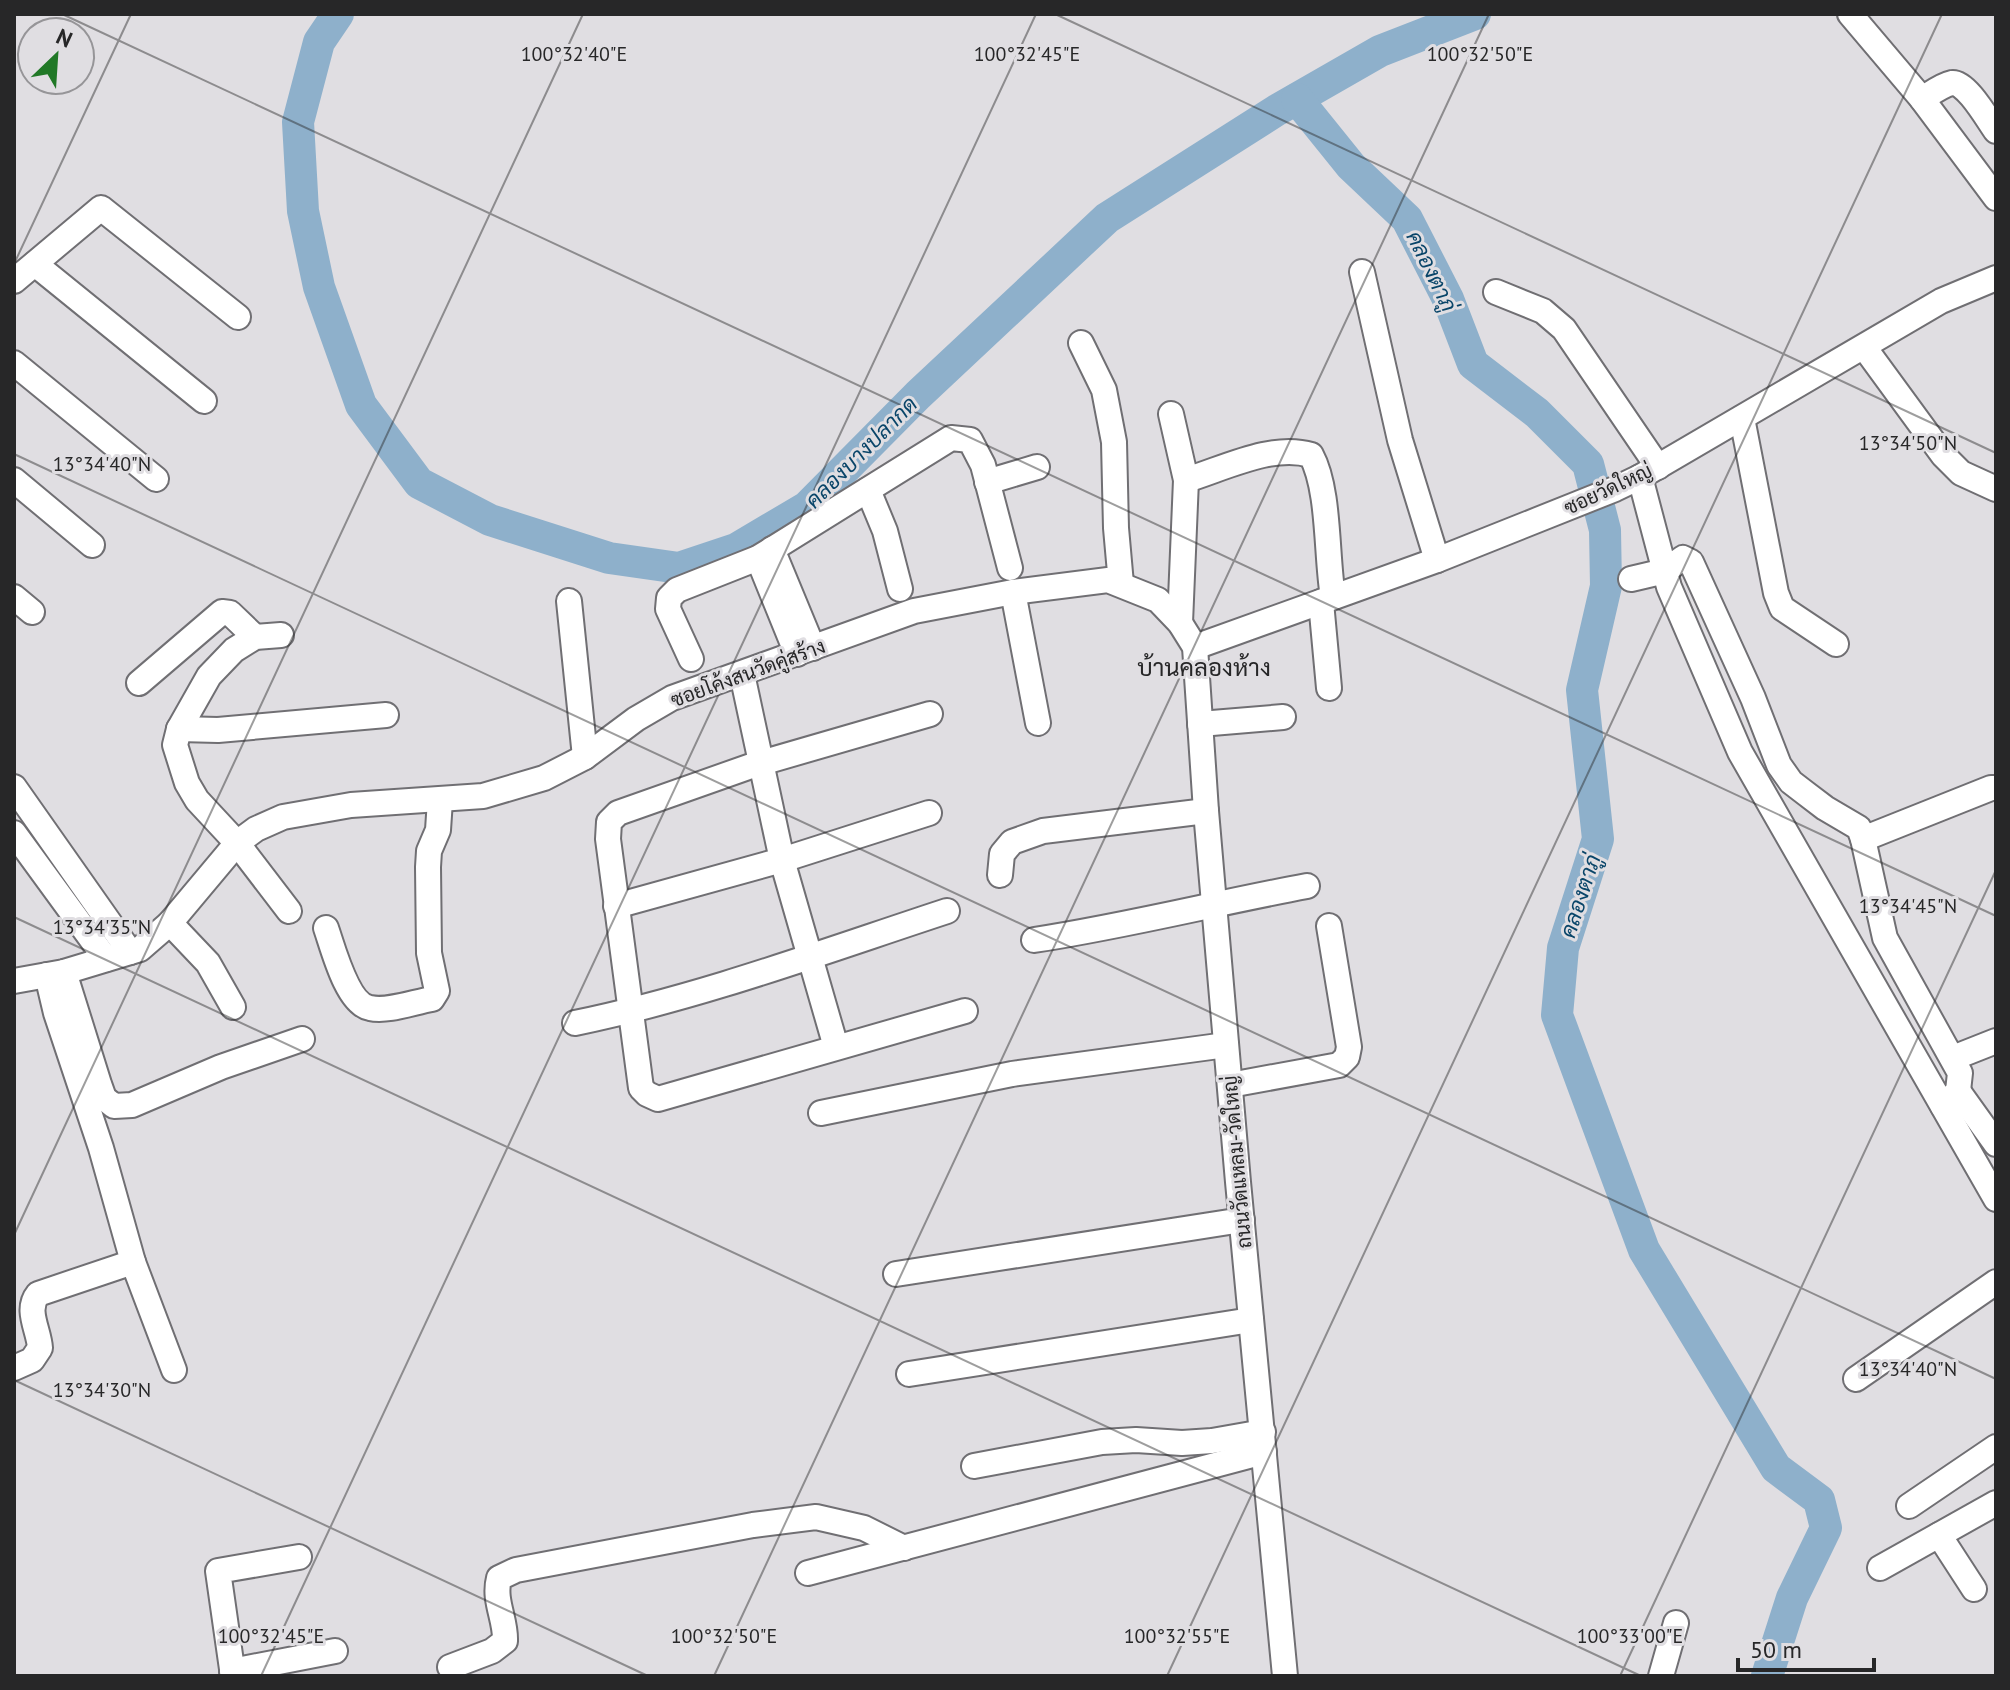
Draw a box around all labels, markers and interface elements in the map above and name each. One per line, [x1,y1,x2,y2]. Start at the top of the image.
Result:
north arrow [16,16,96,96]
text: N [52,22,77,54]
text: 100°32'40"E [521,41,627,67]
text: 100°32'45"E [974,41,1080,67]
text: 100°32'50"E [1427,41,1533,67]
water label: คลองตาภู่ [1399,226,1464,318]
water label: คลองบางปลากด [799,390,923,514]
text: 13°34'50"N [1859,430,1957,456]
text: 13°34'40"N [53,451,151,477]
street label: ซอยวัดใหญ่ [1560,457,1656,521]
street label: ซอยโค้งสนวัดคู่สร้าง [667,633,830,715]
district label: บ้านคลองห้าง [1137,652,1271,683]
water label: คลองตาภู่ [1553,850,1609,942]
text: 13°34'45"N [1859,893,1957,919]
text: 13°34'35"N [53,914,151,940]
street label: ถนนวัดแหลม-วัดใหญ่ [1216,1074,1258,1250]
text: 13°34'40"N [1859,1356,1957,1382]
text: 13°34'30"N [53,1377,151,1403]
scale bar [1738,1622,1874,1672]
text: 100°32'45"E [218,1623,324,1649]
text: 100°32'50"E [671,1623,777,1649]
text: 100°32'55"E [1124,1623,1230,1649]
text: 100°33'00"E [1577,1623,1683,1649]
text: 50 m [1750,1634,1802,1665]

